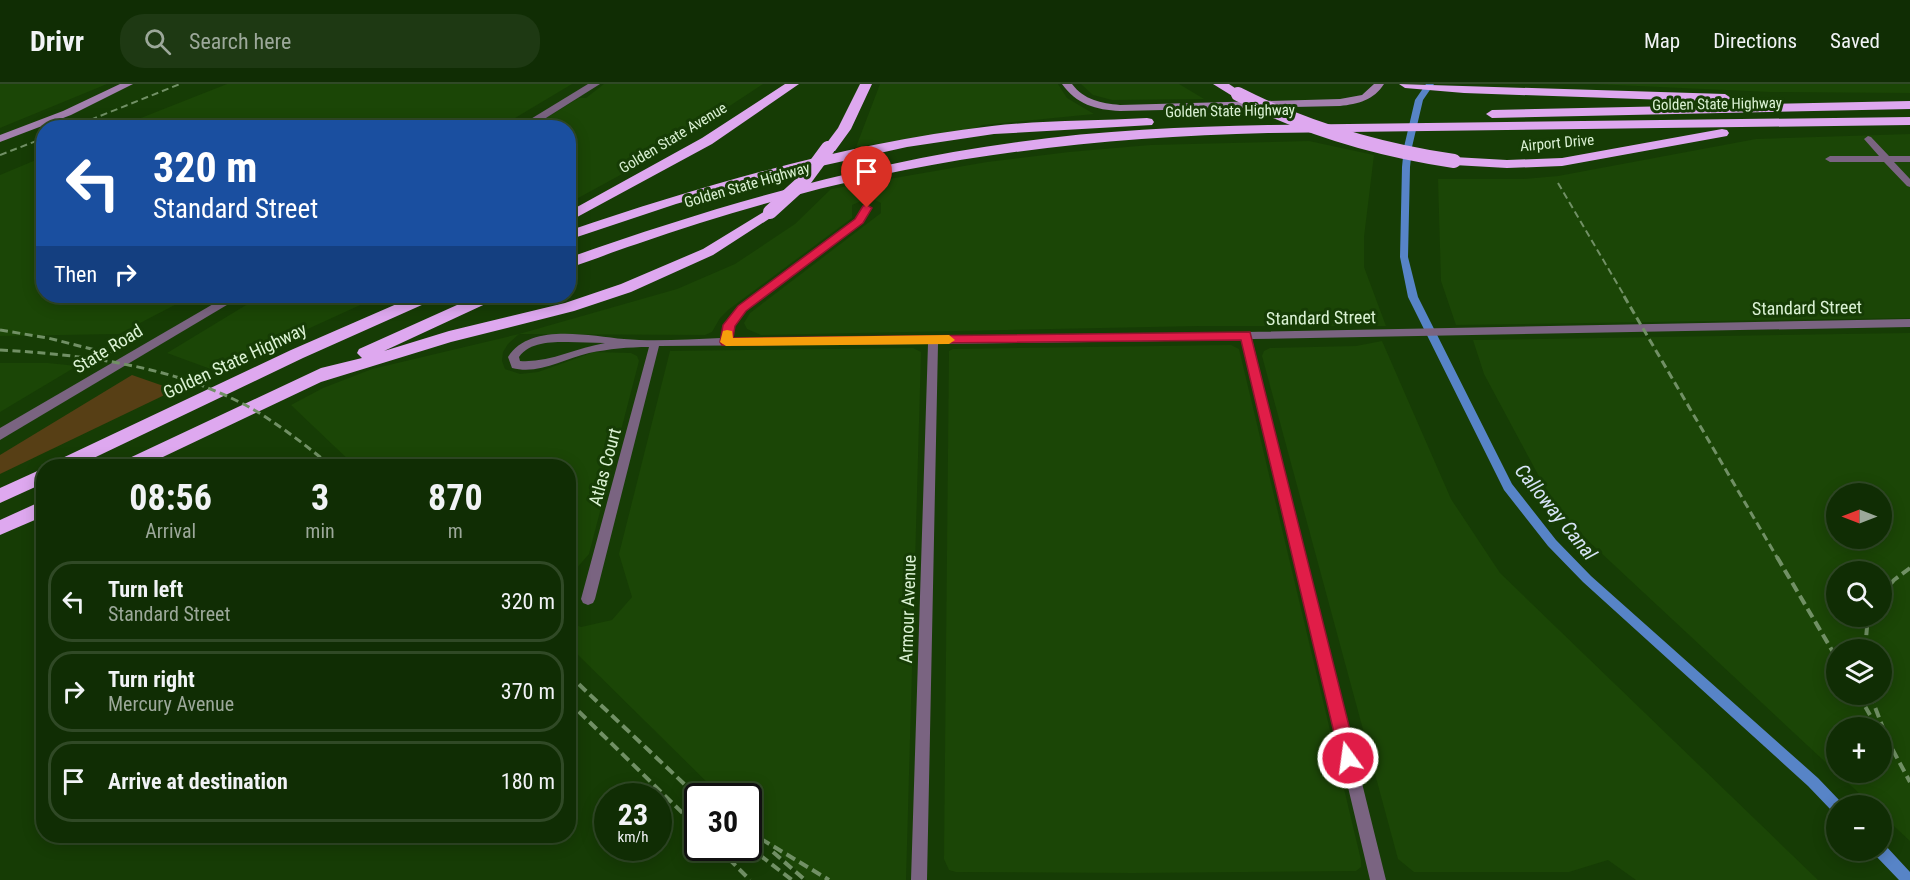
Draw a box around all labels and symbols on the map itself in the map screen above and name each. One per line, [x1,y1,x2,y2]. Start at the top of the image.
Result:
street label: Golden State Highway [1652,94,1782,114]
street label: Golden State Avenue [616,99,730,177]
street label: Golden State Highway [1165,101,1295,121]
street label: Airport Drive [1519,131,1595,155]
pin [841,146,892,208]
street label: Golden State Highway [682,158,812,212]
street label: Standard Street [1752,296,1862,319]
street label: Standard Street [1266,306,1376,329]
street label: Golden State Highway [160,318,310,403]
street label: State Road [69,320,146,377]
street label: Atlas Court [584,426,625,508]
water label: Calloway Canal [1510,459,1602,565]
north arrow [1826,483,1892,549]
street label: Armour Avenue [895,554,920,664]
position arrow [1316,726,1380,790]
speed limit sign: 30 [684,783,762,861]

